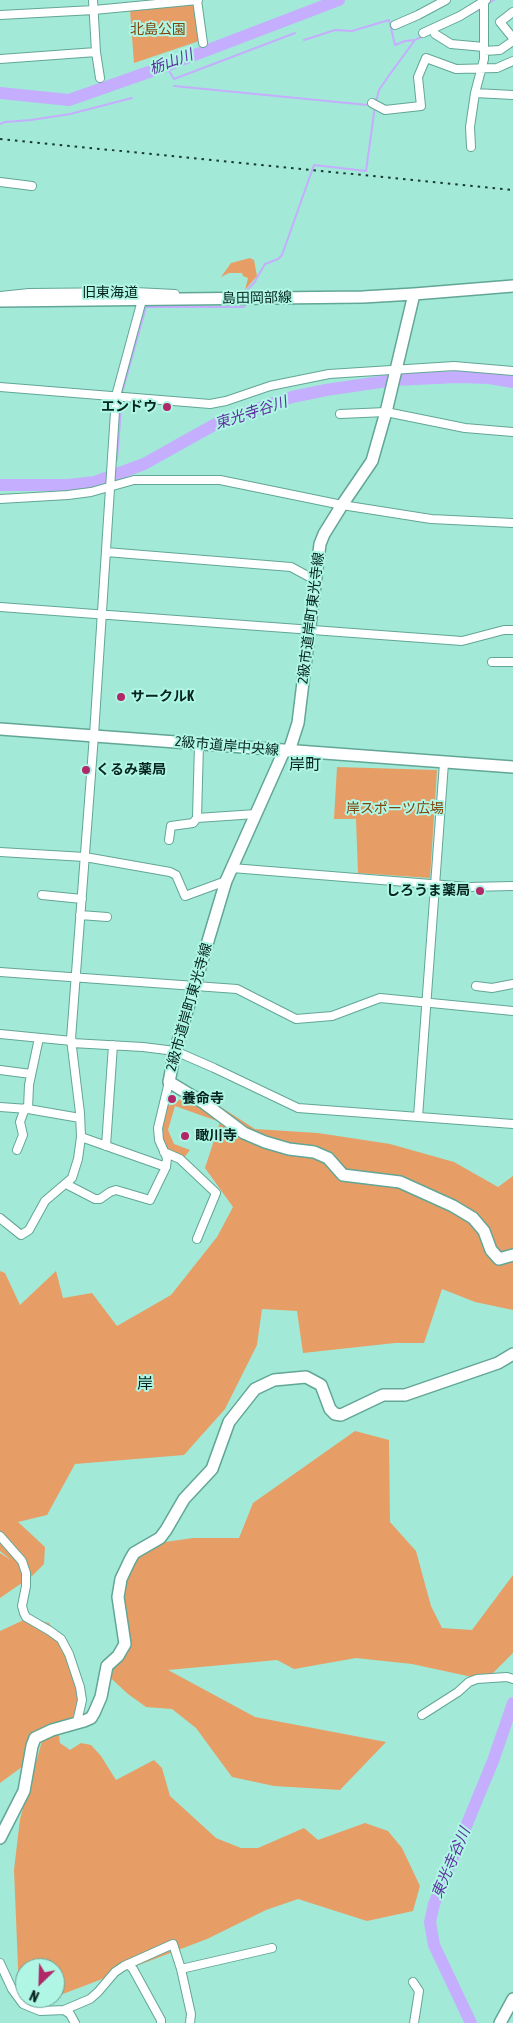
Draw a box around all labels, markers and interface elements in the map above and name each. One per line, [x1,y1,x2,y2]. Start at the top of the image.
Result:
park label: 北島公園 [130,22,186,38]
water label: 栃山川 [147,46,195,78]
street label: 旧東海道 [82,285,138,301]
street label: 島田岡部線 [222,289,292,307]
water label: 東光寺谷川 [213,393,289,433]
place label: エンドウ [101,399,157,415]
marker: エンドウ [161,401,173,413]
street label: 2級市道岸町東光寺線 [295,551,327,685]
place label: サークルK [131,689,194,705]
marker: サークルK [115,691,127,703]
street label: 2級市道岸中央線 [174,733,280,759]
district label: 岸町 [289,755,321,775]
place label: くるみ薬局 [96,762,166,778]
marker: くるみ薬局 [80,764,92,776]
park label: 岸スポーツ広場 [346,801,444,817]
place label: しろうま薬局 [386,883,470,899]
marker: しろうま薬局 [474,885,486,897]
street label: 2級市道岸町東光寺線 [163,941,215,1073]
place label: 養命寺 [182,1091,224,1107]
marker: 養命寺 [166,1093,178,1105]
place label: 瞰川寺 [195,1128,237,1144]
marker: 瞰川寺 [179,1130,191,1142]
district label: 岸 [137,1374,153,1394]
water label: 東光寺谷川 [428,1825,474,1901]
north arrow [15,1958,65,2008]
text: N [27,1987,41,2005]

